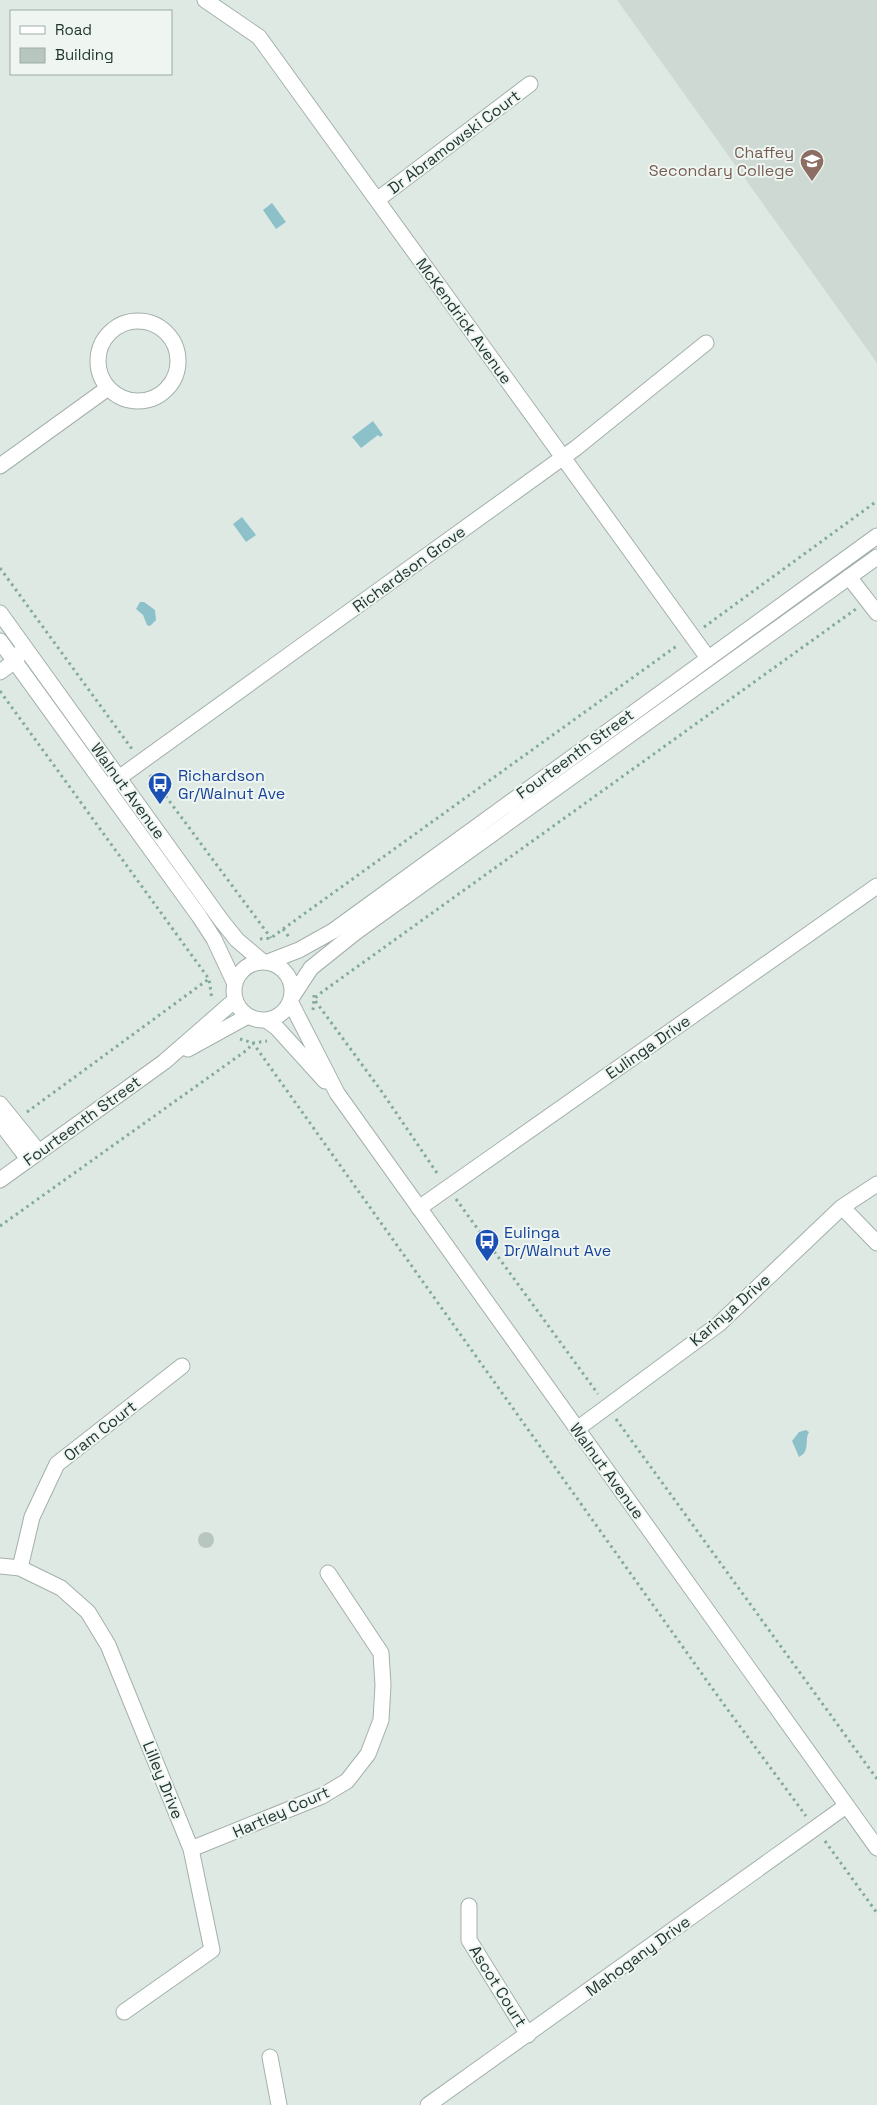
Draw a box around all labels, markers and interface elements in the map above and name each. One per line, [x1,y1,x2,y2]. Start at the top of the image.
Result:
legend [10,10,172,75]
text: Road [55,20,92,39]
text: Building [55,45,114,64]
street label: Dr Abramowski Court [384,85,524,199]
place label: Chaffey Secondary College [649,142,794,181]
school or university icon: Chaffey Secondary College [799,148,825,182]
street label: McKendrick Avenue [411,254,517,388]
street label: Richardson Grove [348,521,470,617]
street label: Fourteenth Street [512,704,638,804]
street label: Walnut Avenue [86,739,170,843]
place label: Richardson Gr/Walnut Ave [178,765,285,804]
bus stop icon: Richardson Gr/Walnut Ave [147,771,173,805]
street label: Eulinga Drive [602,1010,694,1084]
street label: Fourteenth Street [19,1071,145,1171]
place label: Eulinga Dr/Walnut Ave [504,1222,611,1261]
bus stop icon: Eulinga Dr/Walnut Ave [474,1228,500,1262]
street label: Karinya Drive [685,1269,775,1351]
street label: Oram Court [59,1396,141,1466]
street label: Walnut Avenue [565,1419,649,1523]
street label: Lilley Drive [138,1738,188,1822]
street label: Hartley Court [229,1781,333,1843]
street label: Mahogany Drive [582,1911,694,2001]
street label: Ascot Court [465,1941,531,2031]

